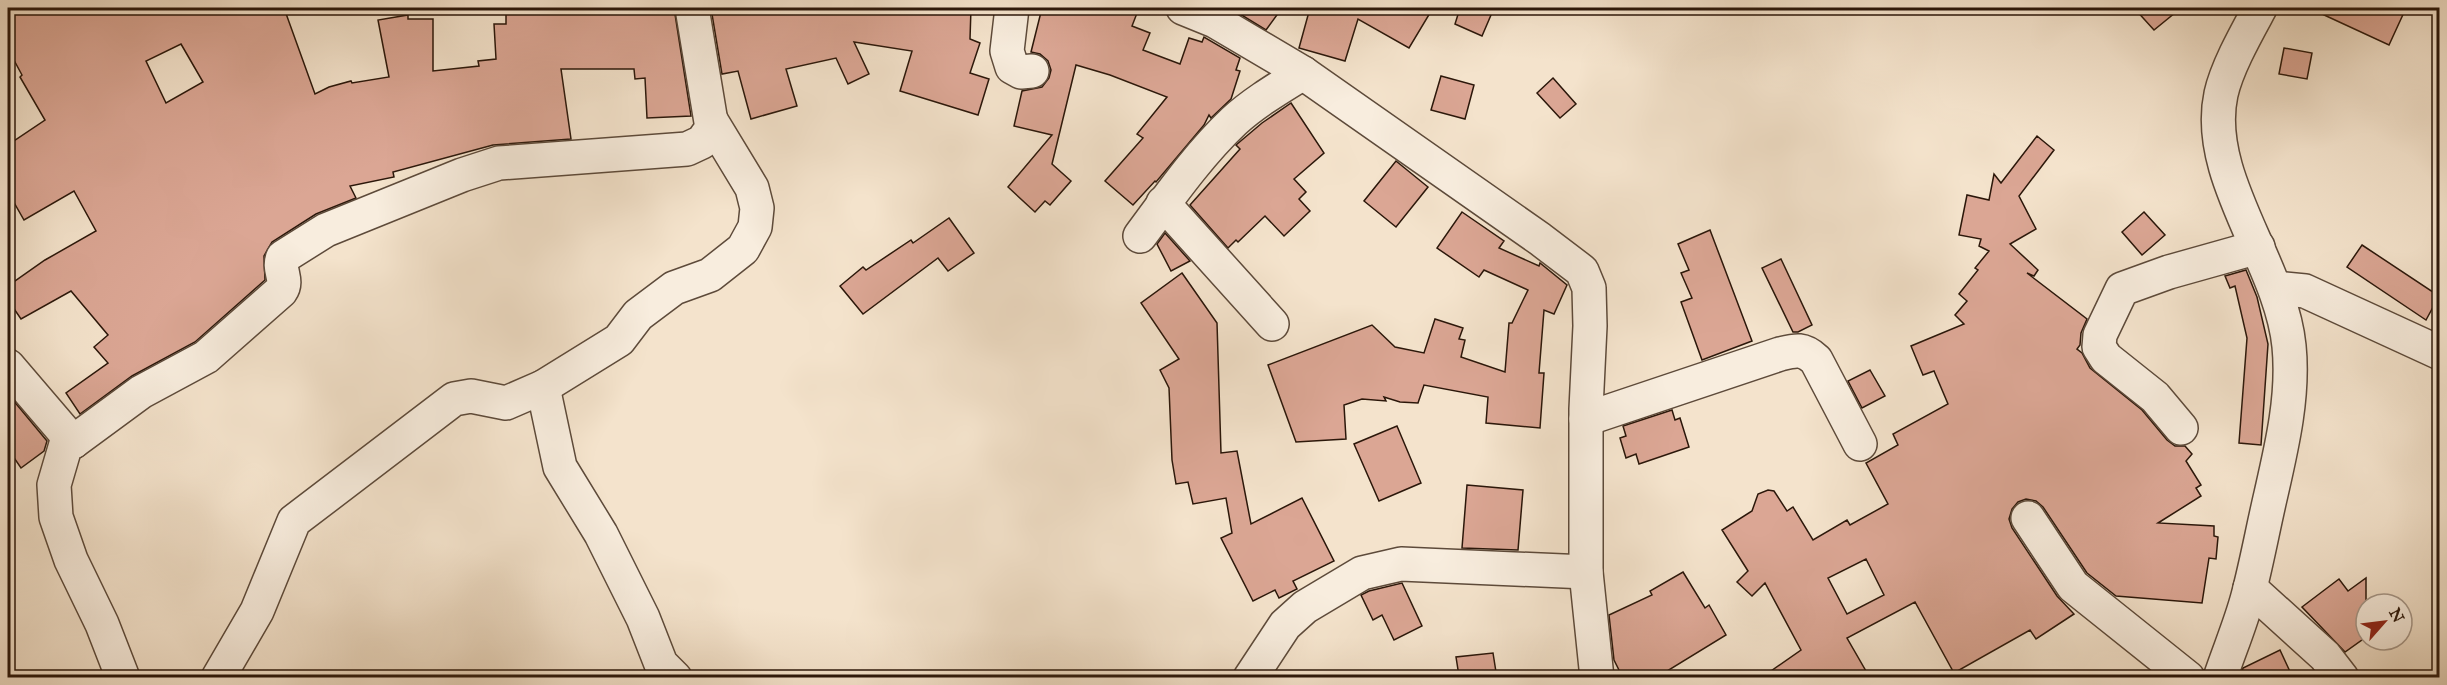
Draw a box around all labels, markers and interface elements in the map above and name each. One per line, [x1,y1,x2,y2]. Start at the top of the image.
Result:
north arrow [2354,592,2414,652]
text: N [2385,605,2409,626]

